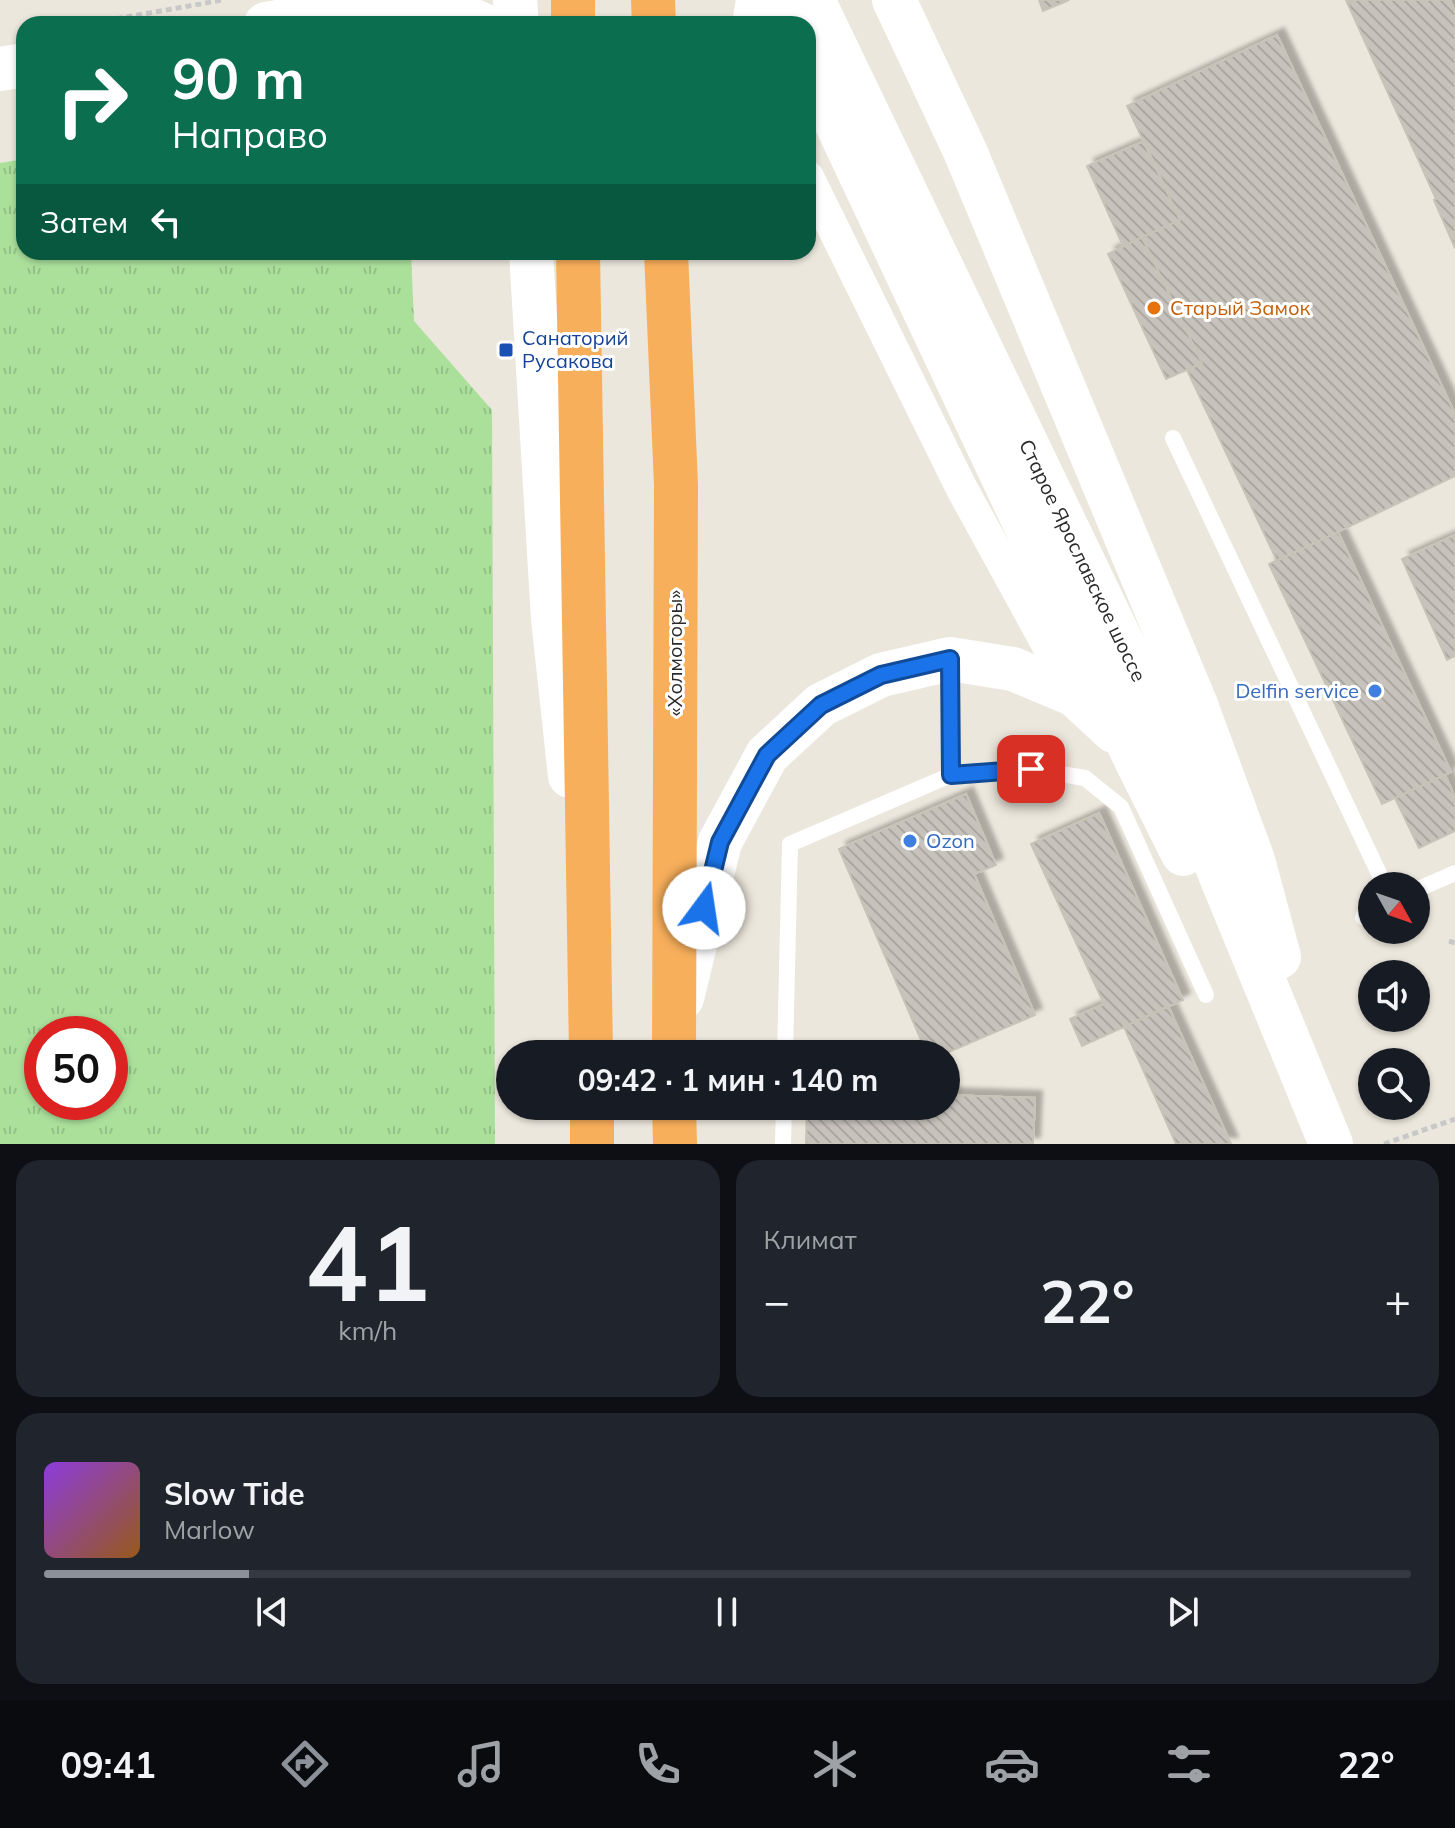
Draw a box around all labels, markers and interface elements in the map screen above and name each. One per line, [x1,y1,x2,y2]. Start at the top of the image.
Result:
text: 90 m [172,43,305,113]
icon: right [40,48,144,152]
text: Направо [172,112,328,157]
icon: left [144,200,188,244]
text: Затем [40,203,128,241]
place label: Старый Замок [1170,295,1311,320]
marker: Старый Замок [1145,299,1163,317]
place label: Санаторий Русакова [522,325,629,373]
marker: Санаторий Русакова [497,341,515,359]
street label: Старое Ярославское шоссе [1014,435,1152,686]
street label: «Холмогоры» [662,590,687,716]
place label: Delfin service [1235,678,1359,703]
marker: Delfin service [1366,682,1384,700]
pin [997,735,1065,803]
icon: arrive [1009,747,1053,791]
place label: Ozon [926,828,975,853]
marker: Ozon [901,832,919,850]
position arrow [662,866,746,950]
north arrow [1358,872,1430,944]
map controls [1358,872,1430,1120]
button: sound [1358,960,1430,1032]
speed limit sign: 50 [24,1016,128,1120]
button: search [1358,1048,1430,1120]
text: 09:42 · 1 мин · 140 m [578,1061,878,1099]
text: 41 [305,1196,430,1327]
text: Климат [764,1223,857,1256]
text: 22° [1040,1263,1135,1338]
text: − [764,1273,790,1328]
text: + [1385,1273,1411,1328]
text: km/h [338,1314,397,1347]
text: Slow Tide [164,1475,305,1513]
text: Marlow [164,1513,255,1546]
icon: previous [250,1590,294,1634]
icon: pause [705,1590,749,1634]
icon: next [1161,1590,1205,1634]
icon: directions [277,1736,333,1792]
icon: music [453,1736,509,1792]
icon: phone [630,1736,686,1792]
icon: climate [807,1736,863,1792]
icon: car [984,1736,1040,1792]
icon: filters [1161,1736,1217,1792]
text: 09:41 [60,1742,156,1787]
text: 22° [1338,1742,1395,1787]

